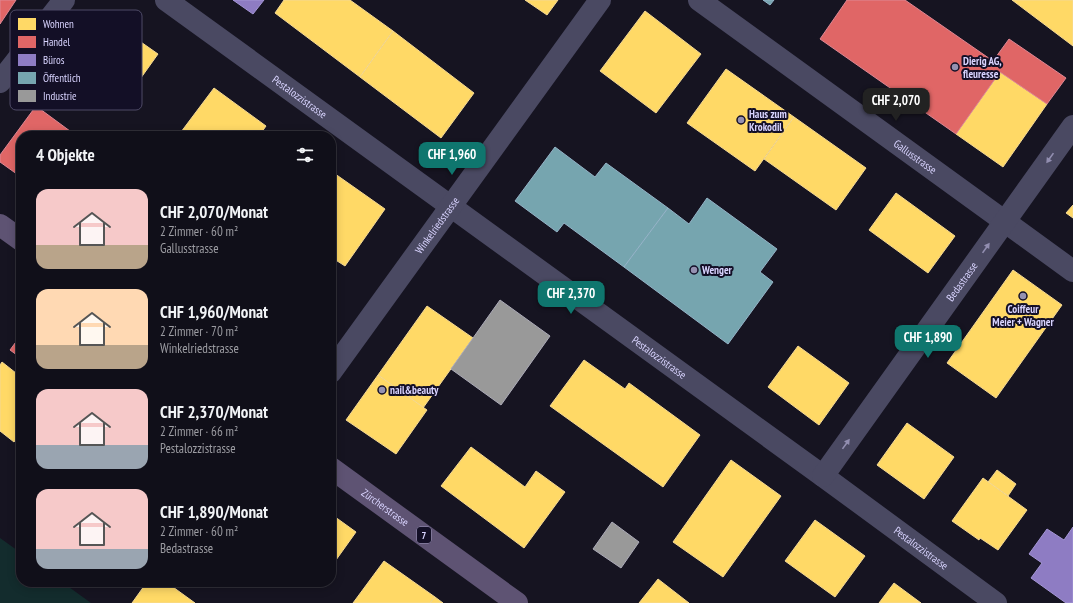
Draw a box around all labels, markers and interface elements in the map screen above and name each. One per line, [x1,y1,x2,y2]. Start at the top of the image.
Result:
legend [10,10,142,110]
text: Wohnen [43,17,74,31]
text: Handel [43,35,70,49]
text: Büros [43,53,65,67]
place label: Dierig AG, fleuresse [963,54,1002,81]
marker: Dierig AG, fleuresse [950,62,960,72]
text: Öffentlich [43,71,81,85]
street label: Pestalozzistrasse [270,72,330,122]
pin: CHF 2,070 [850,88,942,122]
text: Industrie [43,89,77,103]
text: CHF 2,070 [872,92,920,109]
place label: Haus zum Krokodil [749,107,787,134]
marker: Haus zum Krokodil [736,115,746,125]
street label: Gallusstrasse [891,136,940,177]
pin: CHF 1,960 [406,142,498,176]
text: 4 Objekte [36,144,95,166]
icon: filters [294,144,316,166]
text: CHF 1,960 [428,146,476,163]
one-way arrow [1046,152,1054,163]
street label: Winkelriedstrasse [412,194,463,257]
text: CHF 2,070/Monat [160,201,268,223]
icon: home [68,205,116,253]
text: 2 Zimmer · 60 m² [160,223,238,240]
text: Gallusstrasse [160,240,219,257]
one-way arrow [982,242,990,253]
street label: Bedastrasse [943,259,981,304]
place label: Wenger [701,263,733,277]
marker: Wenger [689,265,699,275]
pin: CHF 2,370 [525,281,617,315]
text: CHF 2,370 [547,285,595,302]
marker: Coiffeur Meier + Wagner [1018,291,1028,301]
text: CHF 1,960/Monat [160,301,268,323]
place label: Coiffeur Meier + Wagner [992,302,1054,329]
icon: home [68,305,116,353]
text: 2 Zimmer · 70 m² [160,323,238,340]
pin: CHF 1,890 [882,325,974,359]
text: CHF 1,890 [904,329,952,346]
street label: Pestalozzistrasse [629,333,690,382]
text: Winkelriedstrasse [160,340,239,357]
place label: nail&beauty [390,383,439,397]
marker: nail&beauty [377,385,387,395]
text: CHF 2,370/Monat [160,401,268,423]
icon: home [68,405,116,453]
text: 2 Zimmer · 66 m² [160,423,238,440]
one-way arrow [841,439,850,450]
text: Pestalozzistrasse [160,440,236,457]
street label: Zürcherstrasse [359,486,412,529]
text: CHF 1,890/Monat [160,501,268,523]
icon: home [68,505,116,553]
text: 2 Zimmer · 60 m² [160,523,238,540]
street label: Pestalozzistrasse [891,523,951,573]
road number: 7 [417,527,431,543]
text: Bedastrasse [160,540,213,557]

